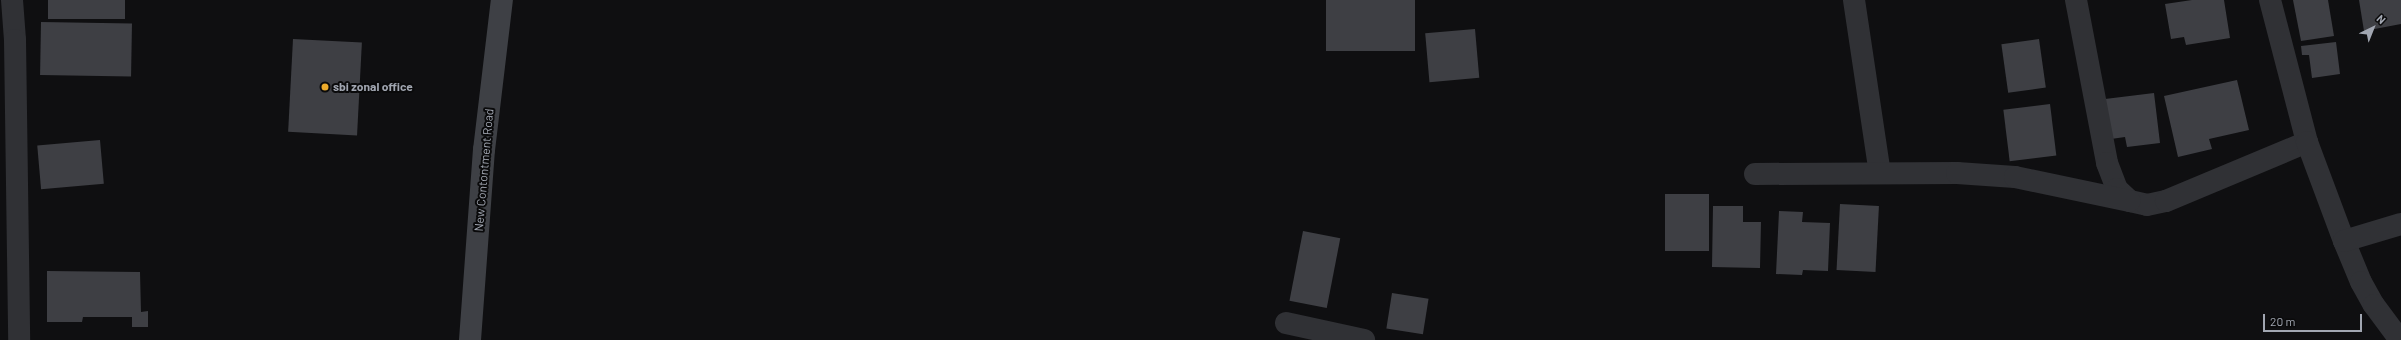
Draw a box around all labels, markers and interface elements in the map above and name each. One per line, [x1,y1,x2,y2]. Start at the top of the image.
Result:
north arrow [2353,8,2393,48]
text: N [2374,12,2389,26]
place label: sbi zonal office [333,80,413,94]
marker: sbi zonal office [320,82,330,92]
street label: New Contontment Road [471,108,497,232]
scale bar [2265,306,2364,332]
text: 20 m [2270,314,2296,328]

